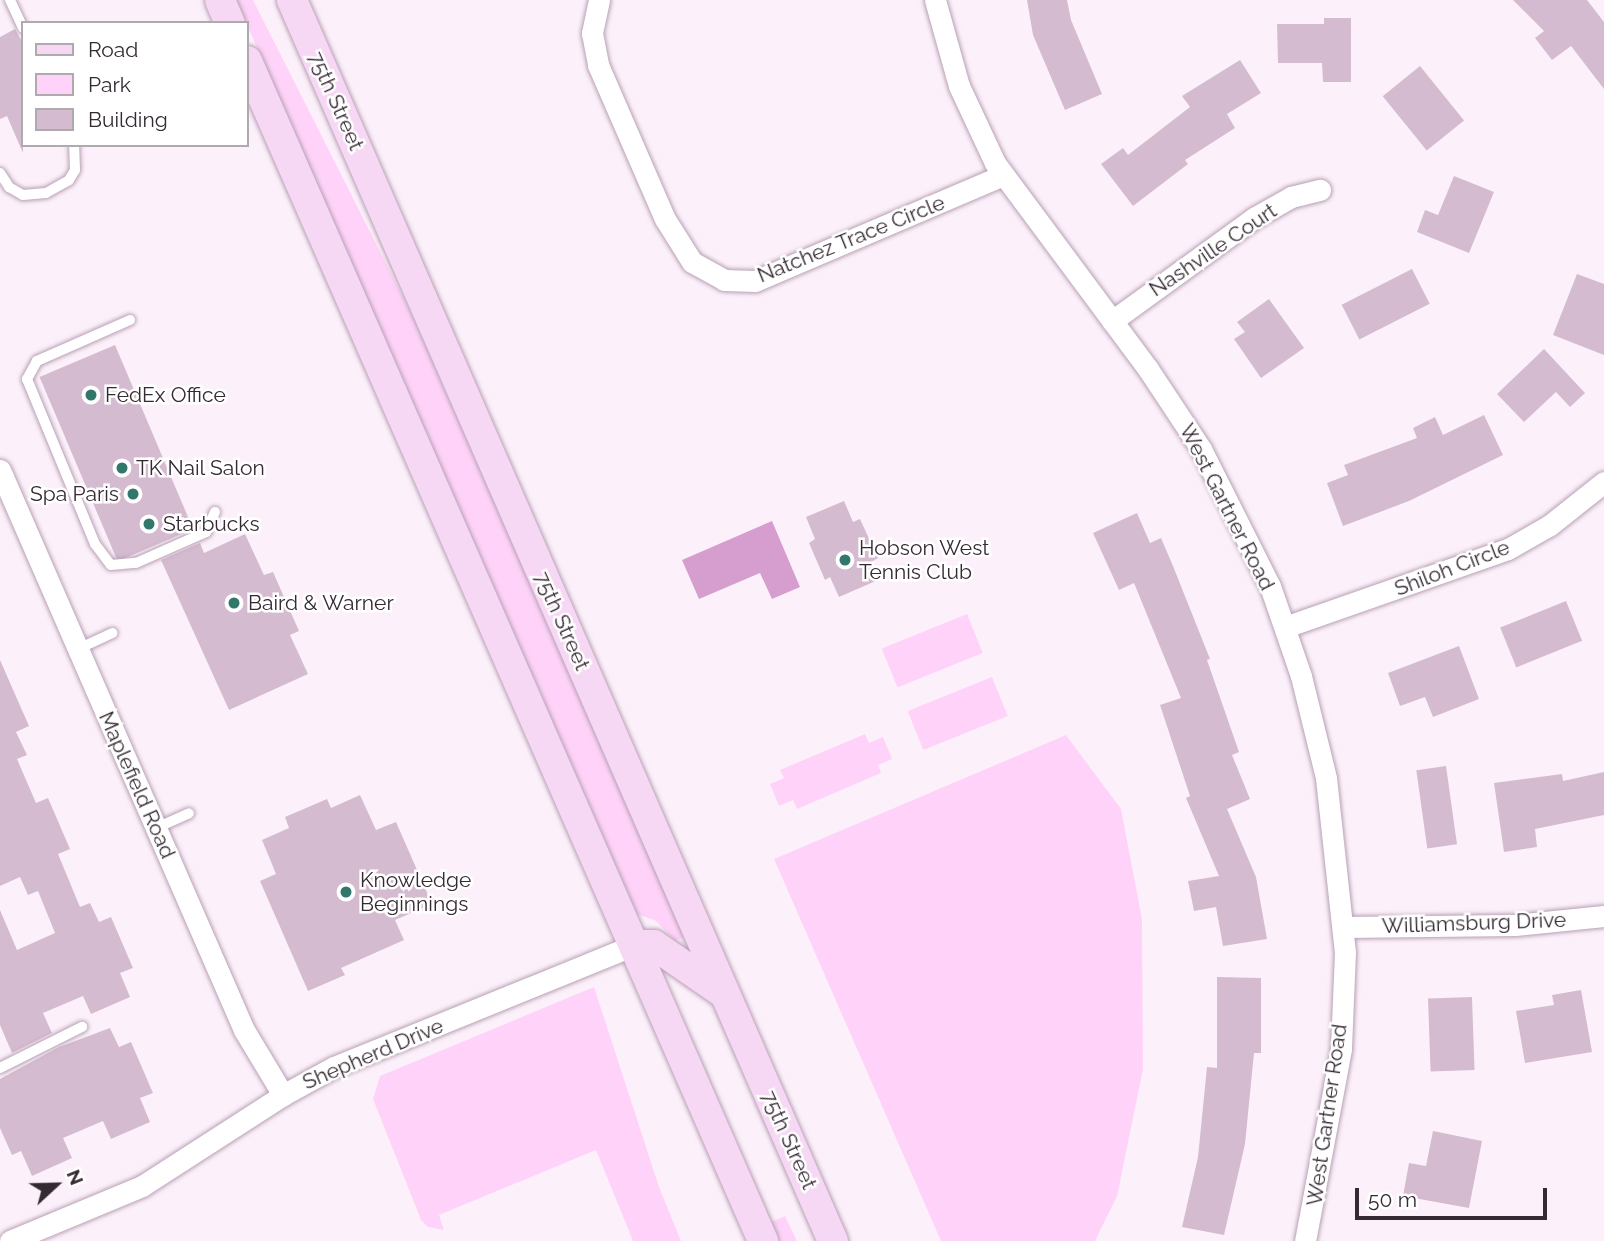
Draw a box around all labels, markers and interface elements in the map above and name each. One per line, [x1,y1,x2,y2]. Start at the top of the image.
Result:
legend [21,21,248,147]
text: Road [88,37,138,62]
street label: 75th Street [303,48,369,154]
text: Park [88,72,131,97]
text: Building [88,107,168,132]
street label: Natchez Trace Circle [753,190,949,288]
street label: Nashville Court [1144,198,1282,302]
place label: FedEx Office [105,382,226,408]
marker: FedEx Office [83,387,99,403]
street label: West Gartner Road [1174,419,1280,595]
place label: TK Nail Salon [136,455,266,481]
marker: TK Nail Salon [114,460,130,476]
place label: Spa Paris [30,481,119,507]
marker: Spa Paris [125,486,141,502]
place label: Starbucks [163,511,260,537]
marker: Starbucks [141,516,157,532]
place label: Hobson West Tennis Club [859,535,990,585]
street label: Shiloh Circle [1391,535,1513,601]
marker: Hobson West Tennis Club [837,552,853,568]
street label: 75th Street [529,568,595,674]
place label: Baird & Warner [248,590,394,616]
marker: Baird & Warner [226,595,242,611]
street label: Maplefield Road [93,708,181,862]
place label: Knowledge Beginnings [360,867,471,917]
marker: Knowledge Beginnings [338,884,354,900]
street label: Williamsburg Drive [1381,907,1567,939]
street label: Shepherd Drive [299,1013,447,1095]
street label: West Gartner Road [1302,1022,1352,1208]
street label: 75th Street [756,1087,822,1193]
north arrow [21,1150,91,1220]
text: N [63,1166,88,1188]
scale bar [1359,1174,1552,1218]
text: 50 m [1368,1187,1417,1212]

